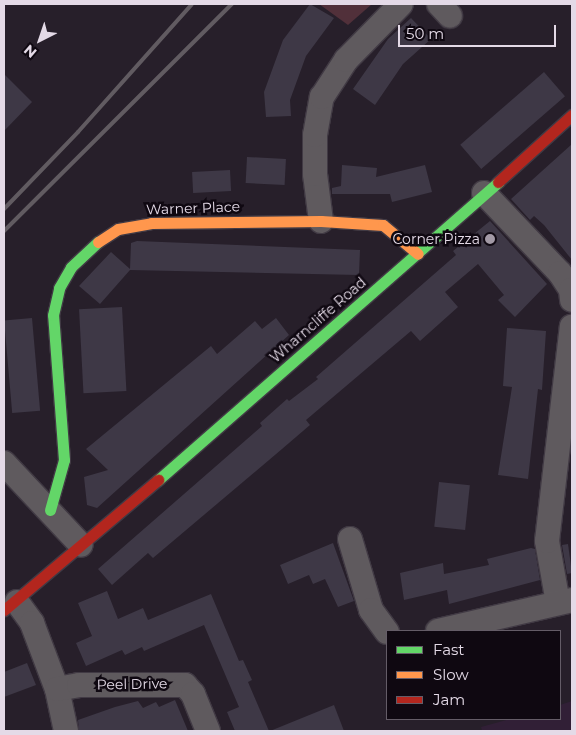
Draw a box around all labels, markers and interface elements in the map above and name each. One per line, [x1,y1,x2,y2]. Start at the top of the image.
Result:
north arrow [15,15,65,65]
scale bar [401,15,558,47]
text: 50 m [406,24,444,43]
text: N [20,41,40,62]
street label: Warner Place [146,198,240,218]
place label: Corner Pizza [393,231,480,247]
marker: Corner Pizza [484,233,496,245]
street label: Wharncliffe Road [267,274,369,366]
legend [386,630,561,720]
text: Fast [433,640,464,659]
text: Slow [433,665,469,684]
street label: Peel Drive [96,675,168,693]
text: Jam [433,690,465,709]

